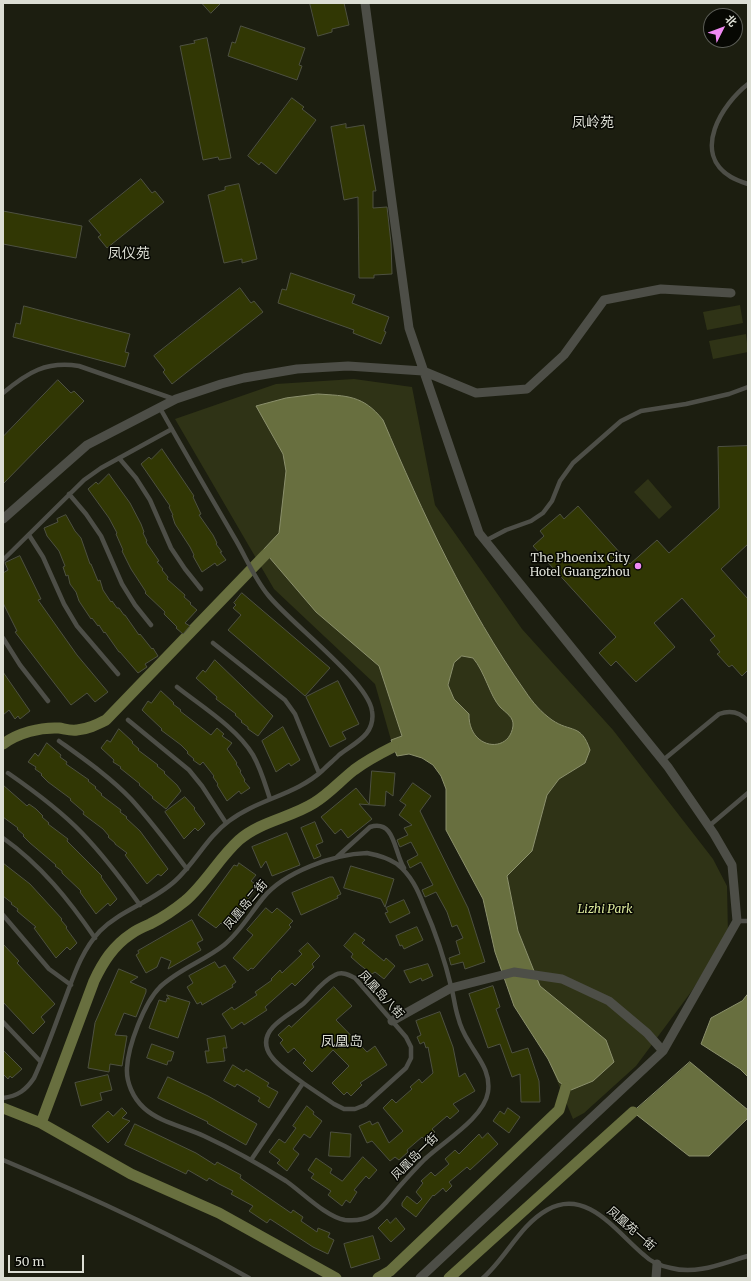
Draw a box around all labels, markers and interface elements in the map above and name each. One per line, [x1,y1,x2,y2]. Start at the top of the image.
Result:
north arrow [703,8,743,48]
text: 北 [722,12,740,29]
district label: 凤岭苑 [572,115,614,131]
district label: 凤仪苑 [108,246,150,262]
place label: The Phoenix City Hotel Guangzhou [530,552,630,580]
marker: The Phoenix City Hotel Guangzhou [633,561,643,571]
street label: 凤凰岛二街 [221,877,271,933]
park label: Lizhi Park [577,903,633,917]
street label: 凤凰岛八街 [355,968,407,1022]
district label: 凤凰岛 [321,1034,363,1050]
street label: 凤凰岛一街 [389,1131,441,1183]
street label: 凤凰苑一街 [604,1204,658,1254]
scale bar [10,1247,86,1273]
text: 50 m [15,1254,44,1269]

